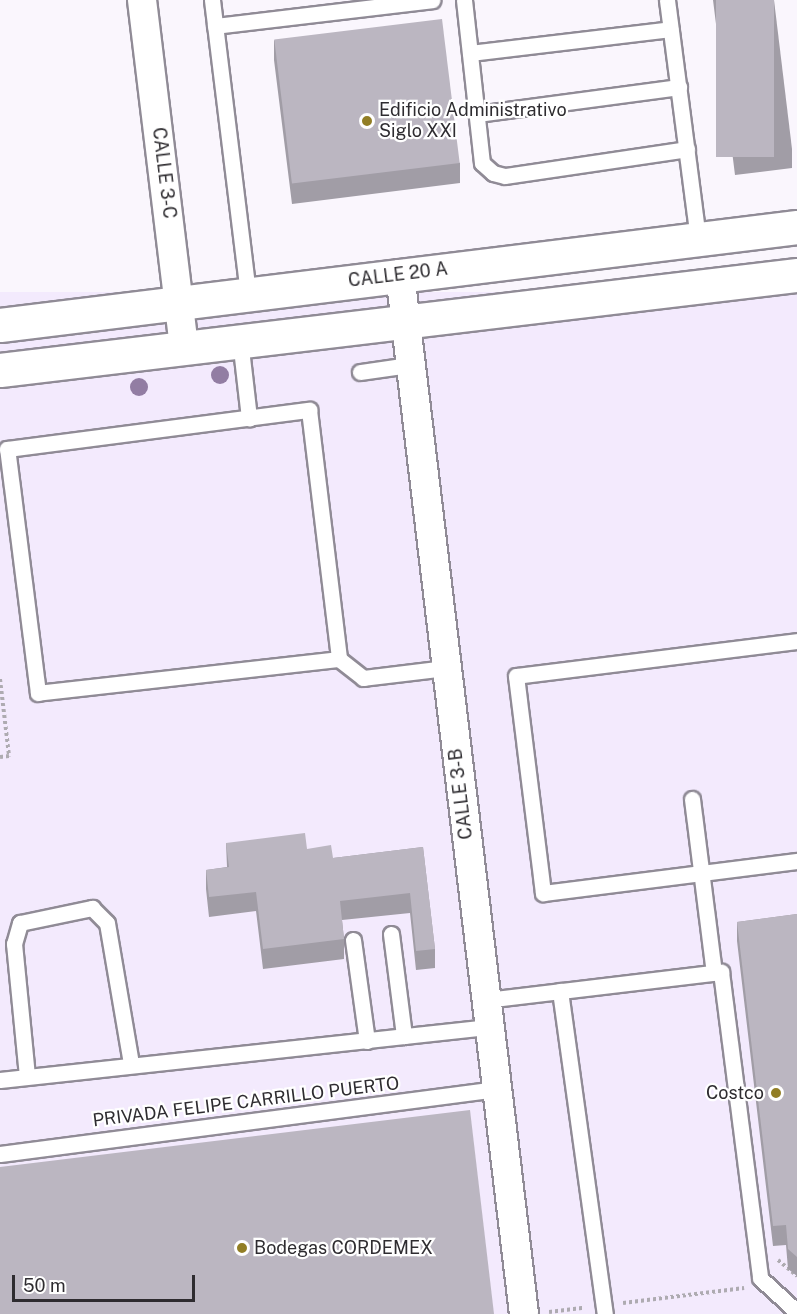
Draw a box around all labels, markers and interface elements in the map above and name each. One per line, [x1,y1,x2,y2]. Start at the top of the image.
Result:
place label: Edificio Administrativo Siglo XXI [379,100,567,142]
marker: Edificio Administrativo Siglo XXI [360,114,374,128]
street label: CALLE 3-C [148,126,180,220]
street label: CALLE 20 A [347,258,449,292]
street label: CALLE 3-B [445,747,477,841]
street label: PRIVADA FELIPE CARRILLO PUERTO [91,1072,401,1132]
place label: Costco [706,1082,764,1104]
marker: Costco [769,1086,783,1100]
place label: Bodegas CORDEMEX [254,1237,433,1259]
marker: Bodegas CORDEMEX [235,1241,249,1255]
scale bar [15,1263,198,1301]
text: 50 m [23,1275,66,1296]

